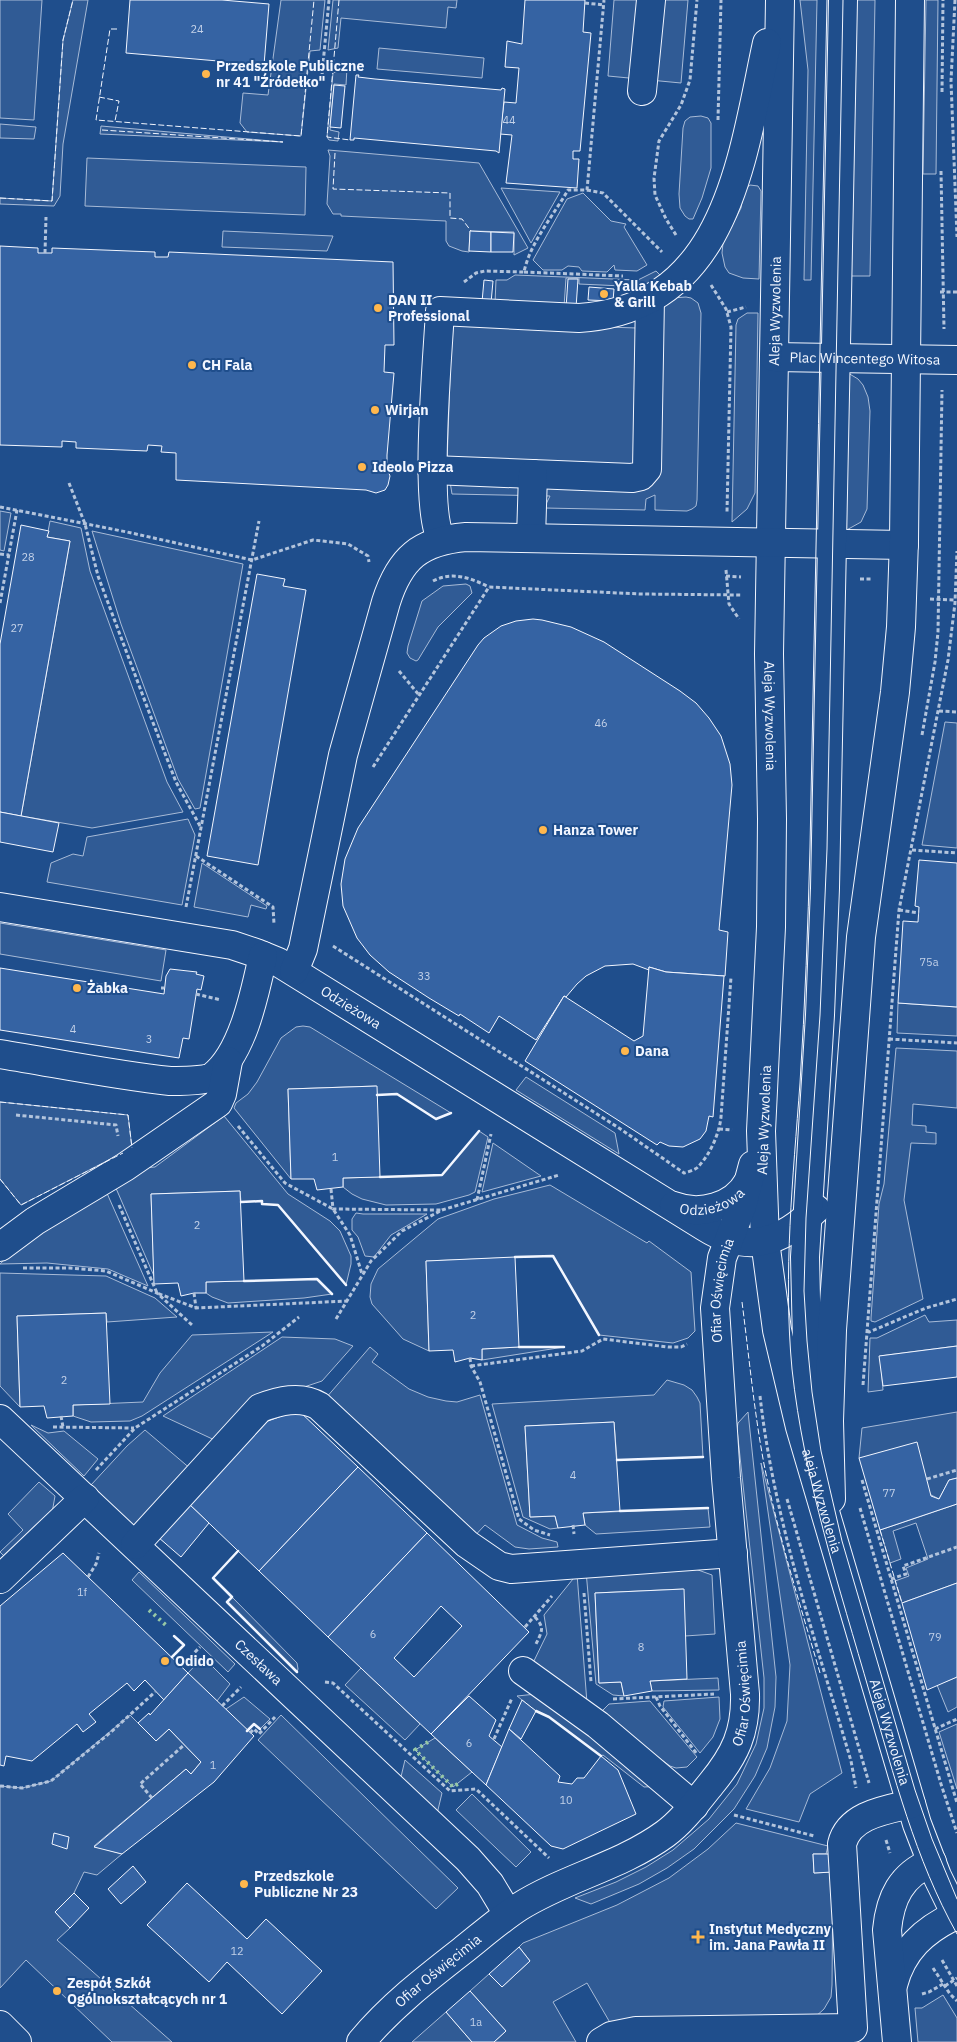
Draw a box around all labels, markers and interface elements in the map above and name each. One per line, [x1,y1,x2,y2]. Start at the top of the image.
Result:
house number: 24 [190,22,204,36]
place label: Przedszkole Publiczne nr 41 "Źródełko" [216,57,364,91]
marker: Przedszkole Publiczne nr 41 "Źródełko" [200,68,212,80]
house number: 44 [502,113,516,127]
street label: Aleja Wyzwolenia [765,256,785,366]
place label: Yalla Kebab & Grill [614,277,692,311]
marker: Yalla Kebab & Grill [598,288,610,300]
place label: DAN II Professional [388,291,470,325]
marker: DAN II Professional [372,302,384,314]
street label: Plac Wincentego Witosa [789,348,941,369]
place label: CH Fala [202,356,252,374]
marker: CH Fala [186,359,198,371]
place label: Wirjan [385,401,429,419]
marker: Wirjan [369,404,381,416]
place label: Ideolo Pizza [372,458,453,476]
marker: Ideolo Pizza [356,461,368,473]
house number: 28 [21,550,35,564]
house number: 27 [10,621,24,635]
street label: Aleja Wyzwolenia [760,661,780,771]
house number: 46 [594,716,608,730]
place label: Hanza Tower [553,821,638,839]
marker: Hanza Tower [537,824,549,836]
house number: 75a [919,955,939,969]
house number: 33 [417,969,431,983]
place label: Żabka [87,979,128,997]
marker: Żabka [71,982,83,994]
street label: Odzieżowa [317,982,385,1033]
house number: 4 [70,1022,77,1036]
house number: 3 [146,1032,152,1046]
place label: Dana [635,1042,669,1060]
marker: Dana [619,1045,631,1057]
street label: Aleja Wyzwolenia [753,1064,775,1175]
house number: 1 [332,1150,339,1164]
street label: Odzieżowa [678,1184,749,1219]
house number: 2 [194,1218,200,1232]
street label: Ofiar Oświęcimia [706,1235,738,1343]
house number: 2 [470,1308,476,1322]
house number: 2 [61,1373,67,1387]
street label: aleja Wyzwolenia [798,1446,846,1556]
house number: 4 [570,1468,577,1482]
house number: 77 [882,1486,896,1500]
house number: 1f [77,1585,88,1599]
house number: 6 [370,1627,376,1641]
house number: 79 [928,1630,942,1644]
street label: Czesława [231,1635,287,1689]
street label: Ofiar Oświęcimia [728,1639,754,1749]
house number: 8 [638,1640,644,1654]
place label: Odido [175,1652,214,1670]
marker: Odido [159,1655,171,1667]
street label: Aleja Wyzwolenia [866,1677,914,1788]
house number: 6 [466,1736,472,1750]
house number: 1 [210,1758,217,1772]
house number: 10 [559,1793,573,1807]
place label: Przedszkole Publiczne Nr 23 [254,1867,358,1901]
marker: Przedszkole Publiczne Nr 23 [238,1878,250,1890]
place label: Instytut Medyczny im. Jana Pawła II [709,1920,831,1954]
street label: Ofiar Oświęcimia [391,1930,485,2011]
marker: Instytut Medyczny im. Jana Pawła II [691,1930,705,1944]
house number: 12 [230,1944,244,1958]
place label: Zespół Szkół Ogólnokształcących nr 1 [67,1974,228,2008]
marker: Zespół Szkół Ogólnokształcących nr 1 [51,1985,63,1997]
house number: 1a [470,2015,482,2029]

